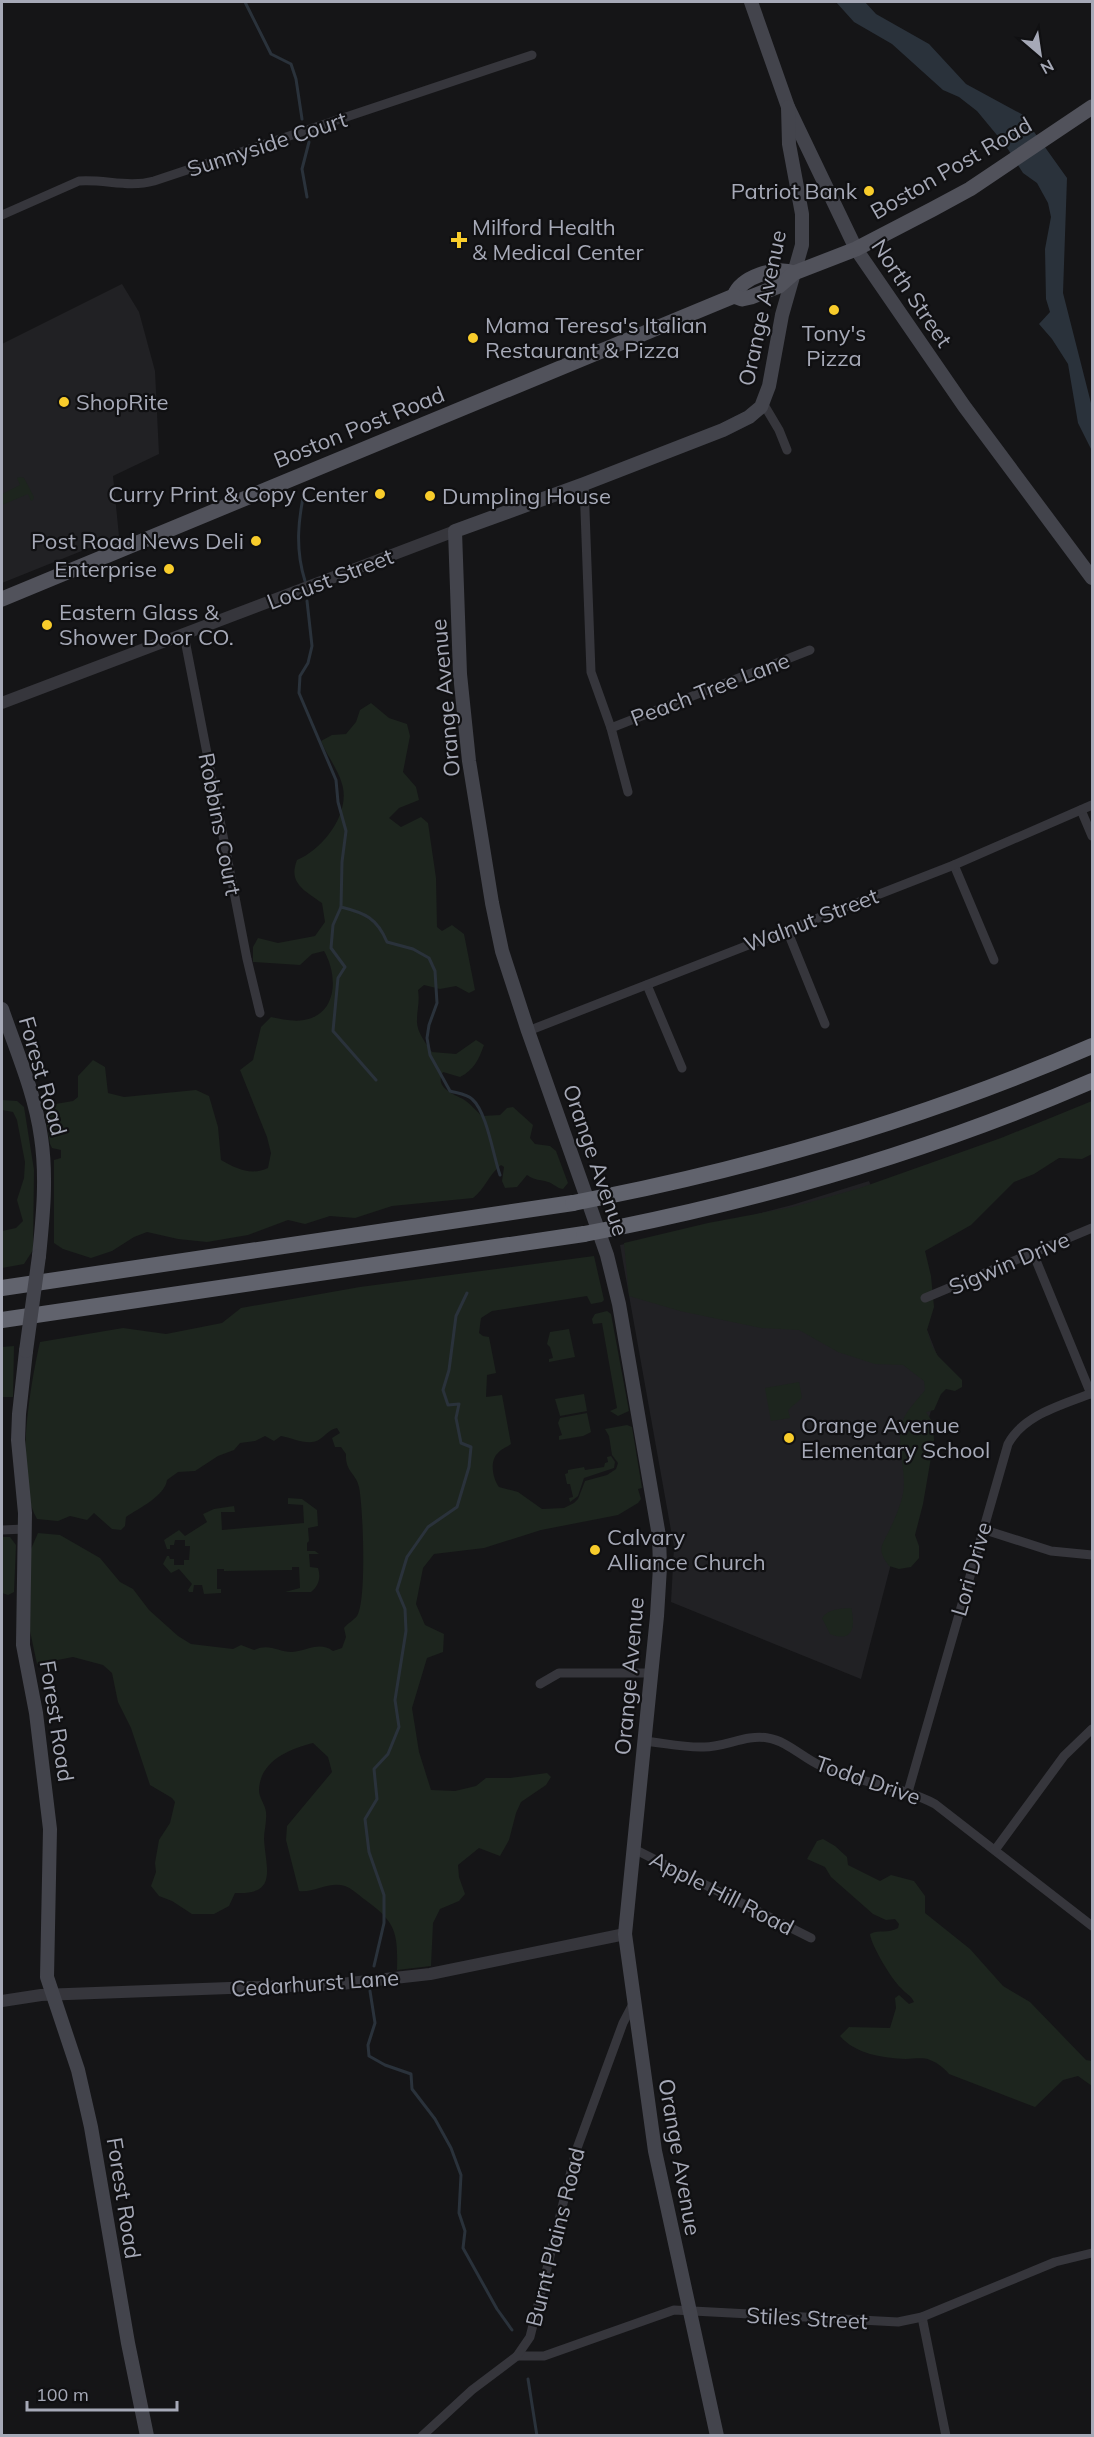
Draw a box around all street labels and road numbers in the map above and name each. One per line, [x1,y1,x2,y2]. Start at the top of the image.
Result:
street label: Sunnyside Court [184,105,351,183]
street label: Boston Post Road [865,110,1037,226]
street label: Orange Avenue [732,228,792,388]
street label: North Street [866,233,959,353]
street label: Boston Post Road [270,380,448,474]
street label: Locust Street [263,542,397,616]
street label: Orange Avenue [424,618,466,778]
street label: Peach Tree Lane [627,646,793,732]
street label: Robbins Court [192,750,248,898]
street label: Walnut Street [740,881,882,958]
street label: Forest Road [13,1013,73,1139]
street label: Orange Avenue [557,1080,635,1240]
street label: Sigwin Drive [944,1225,1074,1301]
street label: Lori Drive [944,1519,998,1619]
street label: Orange Avenue [608,1596,650,1756]
street label: Forest Road [34,1658,80,1784]
street label: Todd Drive [812,1749,924,1811]
street label: Apple Hill Road [645,1845,799,1941]
street label: Cedarhurst Lane [230,1963,400,2003]
street label: Orange Avenue [652,2076,708,2238]
street label: Forest Road [101,2135,147,2261]
street label: Burnt Plains Road [519,2145,591,2329]
street label: Stiles Street [746,2301,869,2335]

